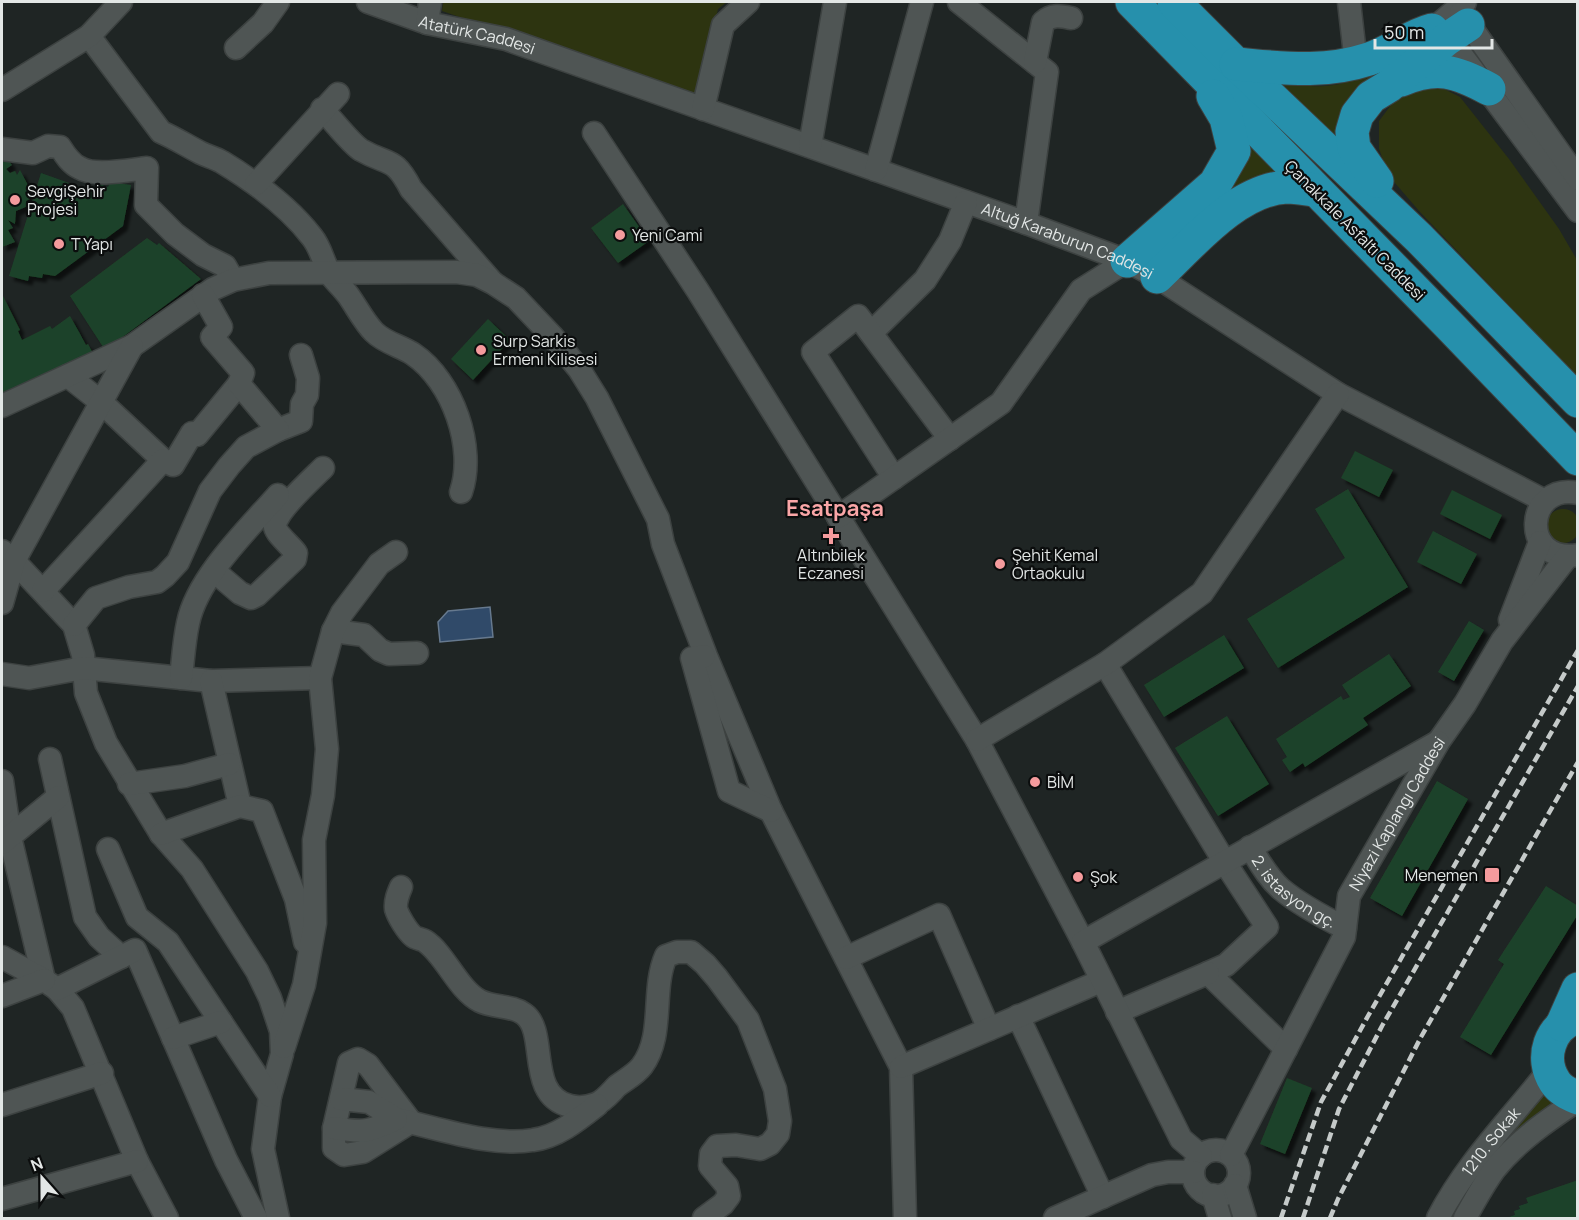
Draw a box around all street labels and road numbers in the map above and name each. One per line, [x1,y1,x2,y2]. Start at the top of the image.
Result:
street label: Atatürk Caddesi [416,10,538,59]
street label: Çanakkale Asfaltı Caddesi [1280,155,1430,305]
street label: Altuğ Karaburun Caddesi [979,197,1158,284]
street label: Niyazi Kaplangı Caddesi [1343,732,1450,895]
street label: 2. istasyon gç. [1247,851,1340,933]
street label: 1210. Sokak [1456,1102,1526,1180]

